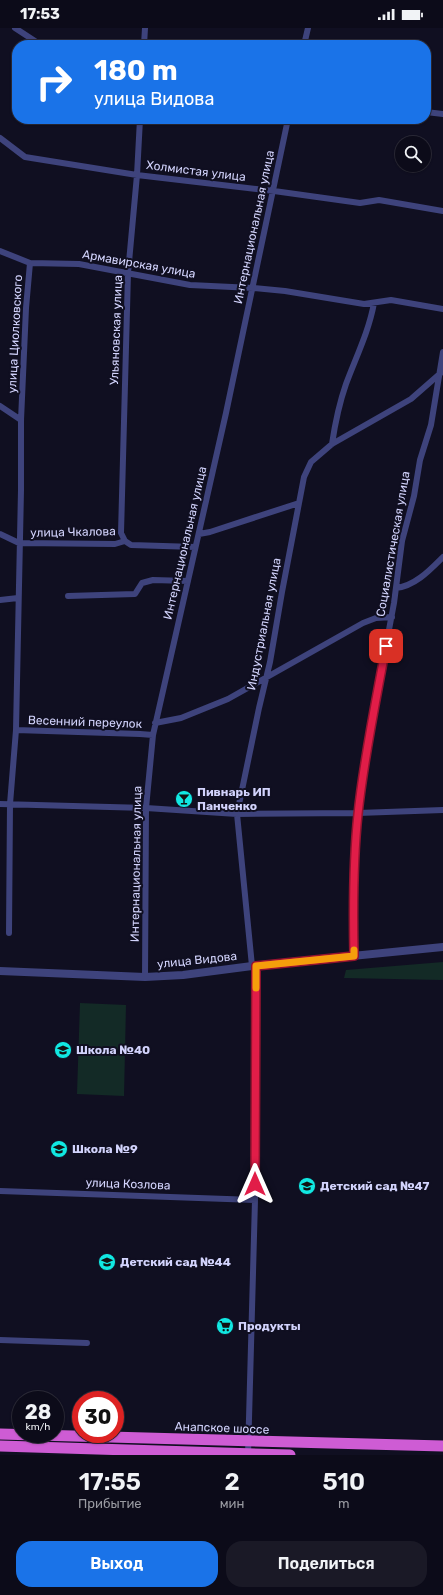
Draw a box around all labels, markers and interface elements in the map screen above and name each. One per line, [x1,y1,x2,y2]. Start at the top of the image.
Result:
text: 17:53 [20,5,60,23]
text: 180 m [94,54,178,87]
icon: right [28,56,80,108]
text: улица Видова [94,88,214,110]
map controls [395,136,431,172]
button: search [395,136,431,172]
street label: Интернациональная улица [231,149,277,305]
street label: Холмистая улица [145,158,247,184]
street label: Армавирская улица [81,247,197,281]
street label: улица Циолковского [5,274,25,394]
street label: Ульяновская улица [107,275,125,385]
street label: Интернациональная улица [161,465,209,621]
street label: Социалистическая улица [373,470,413,618]
street label: улица Чкалова [30,524,116,540]
street label: Индустриальная улица [244,557,284,691]
pin [369,629,403,663]
icon: arrive [375,635,397,657]
street label: Весенний переулок [28,713,143,731]
place label: Пивнарь ИП Панченко [197,785,271,813]
street label: Интернациональная улица [128,786,144,942]
bar icon: Пивнарь ИП Панченко [174,789,194,809]
street label: улица Видова [156,949,238,971]
school or university icon: Школа №40 [53,1040,73,1060]
place label: Школа №40 [76,1043,150,1057]
school or university icon: Школа №9 [49,1139,69,1159]
place label: Школа №9 [72,1142,138,1156]
position arrow [234,1163,276,1205]
street label: улица Козлова [85,1176,171,1192]
school or university icon: Детский сад №47 [297,1176,317,1196]
place label: Детский сад №47 [320,1179,429,1193]
school or university icon: Детский сад №44 [97,1252,117,1272]
place label: Детский сад №44 [120,1255,231,1269]
supermarket icon: Продукты [215,1316,235,1336]
place label: Продукты [238,1319,301,1333]
speed limit sign: 30 [72,1391,124,1443]
text: 28 [25,1400,51,1424]
street label: Анапское шоссе [174,1419,270,1437]
text: km/h [26,1421,50,1433]
text: 17:55 [79,1468,141,1496]
text: 2 [224,1468,240,1496]
text: 510 [322,1468,365,1496]
text: Прибытие [78,1496,142,1511]
text: мин [220,1496,244,1511]
text: m [338,1496,349,1511]
button: Выход [16,1541,218,1587]
button: Поделиться [226,1541,427,1587]

